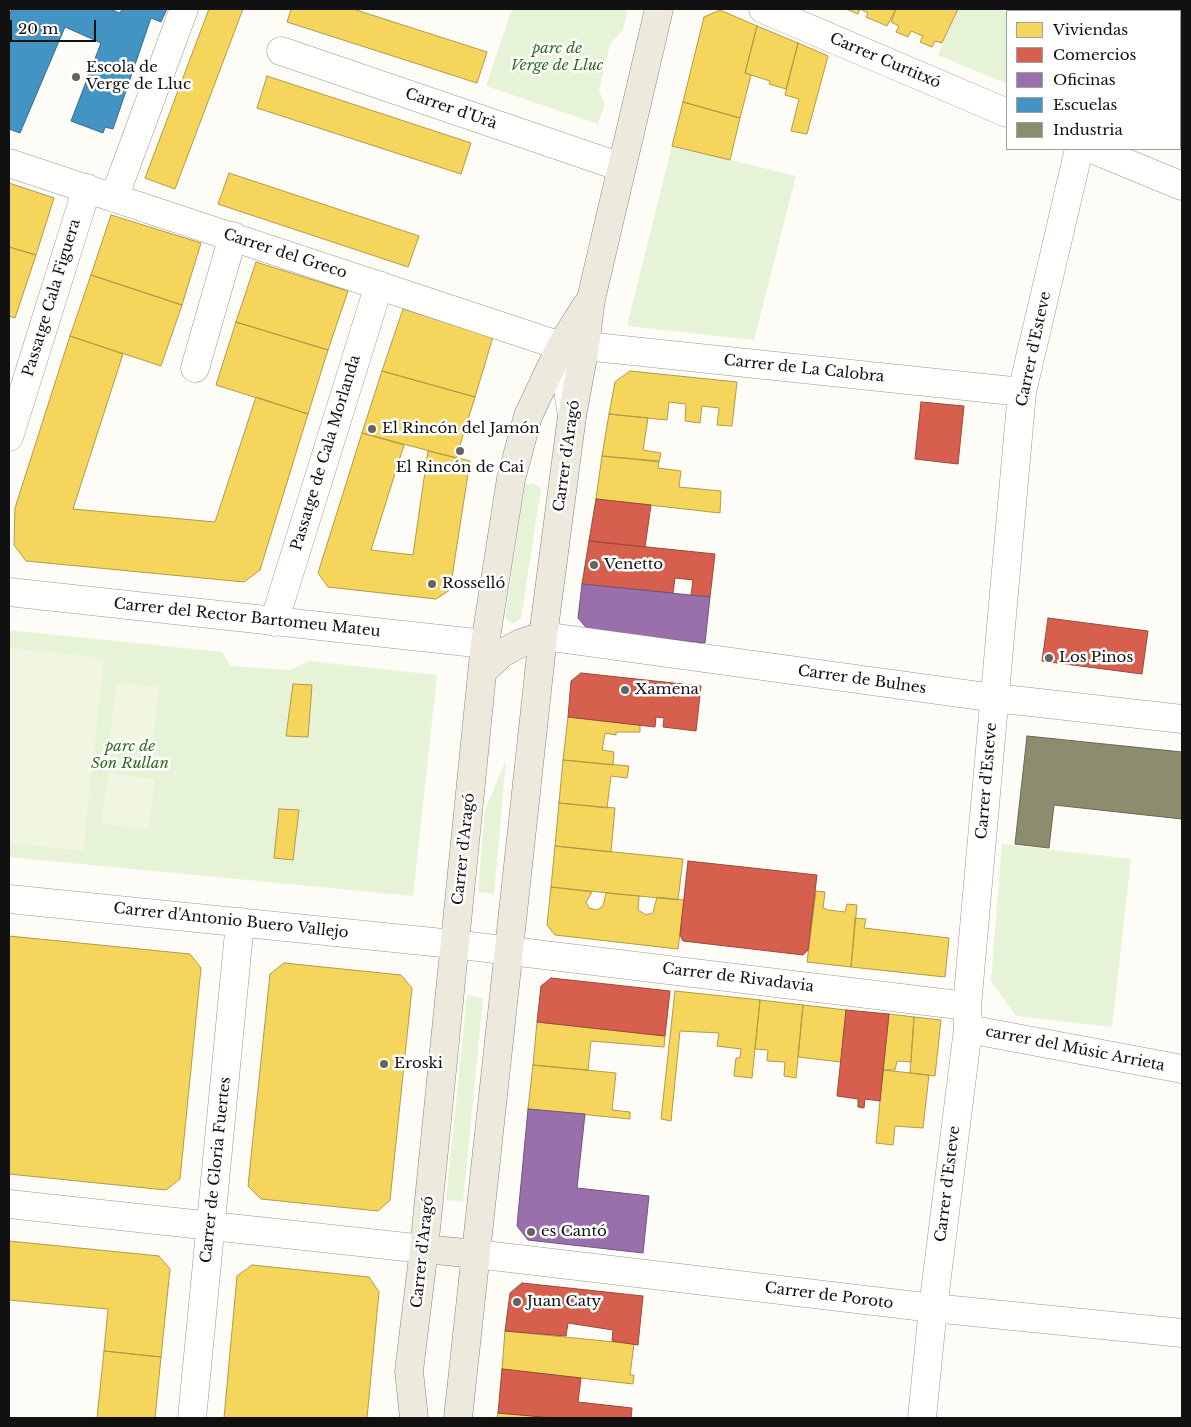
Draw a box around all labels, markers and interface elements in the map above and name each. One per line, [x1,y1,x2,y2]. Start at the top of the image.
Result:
scale bar [12,10,99,42]
legend [1006,10,1181,150]
text: 20 m [18,19,58,38]
text: Viviendas [1053,20,1128,39]
street label: Carrer Curtitxó [827,29,943,93]
park label: parc de Verge de Lluc [511,40,603,75]
text: Comercios [1053,45,1136,64]
place label: Escola de Verge de Lluc [86,59,191,94]
text: Oficinas [1053,70,1116,89]
marker: Escola de Verge de Lluc [70,71,82,83]
street label: Carrer d'Urà [403,85,499,133]
text: Escuelas [1053,95,1117,114]
text: Industria [1053,120,1123,139]
street label: Passatge Cala Figuera [19,217,85,379]
street label: Carrer del Greco [221,226,349,282]
street label: Carrer d'Esteve [1013,290,1055,408]
street label: Carrer de La Calobra [723,352,885,386]
street label: Passatge de Cala Morlanda [288,353,364,553]
street label: Carrer d'Aragó [550,399,584,513]
place label: El Rincón del Jamón [382,420,540,438]
marker: El Rincón del Jamón [366,423,378,435]
marker: El Rincón de Cai [454,445,466,457]
place label: El Rincón de Cai [396,459,524,477]
place label: Venetto [604,556,663,574]
marker: Venetto [588,559,600,571]
place label: Rosselló [442,575,505,593]
marker: Rosselló [426,578,438,590]
street label: Carrer del Rector Bartomeu Mateu [113,595,381,641]
place label: Los Pinos [1059,649,1133,667]
marker: Los Pinos [1043,652,1055,664]
street label: Carrer de Bulnes [797,662,927,698]
place label: Xamena [635,681,699,699]
marker: Xamena [619,684,631,696]
street label: Carrer d'Esteve [973,722,1001,840]
park label: parc de Son Rullan [91,738,169,773]
street label: Carrer d'Aragó [449,792,479,906]
street label: Carrer d'Antonio Buero Vallejo [113,900,349,942]
street label: Carrer de Rivadavia [661,960,815,996]
street label: carrer del Músic Arrieta [984,1023,1166,1075]
place label: Eroski [394,1055,443,1073]
marker: Eroski [378,1058,390,1070]
street label: Carrer de Gloria Fuertes [197,1076,235,1264]
street label: Carrer d'Esteve [932,1125,964,1243]
street label: Carrer d'Aragó [408,1195,438,1309]
place label: es Cantó [541,1223,607,1241]
marker: es Cantó [525,1226,537,1238]
street label: Carrer de Poroto [764,1279,894,1313]
place label: Juan Caty [527,1293,601,1311]
marker: Juan Caty [511,1296,523,1308]

